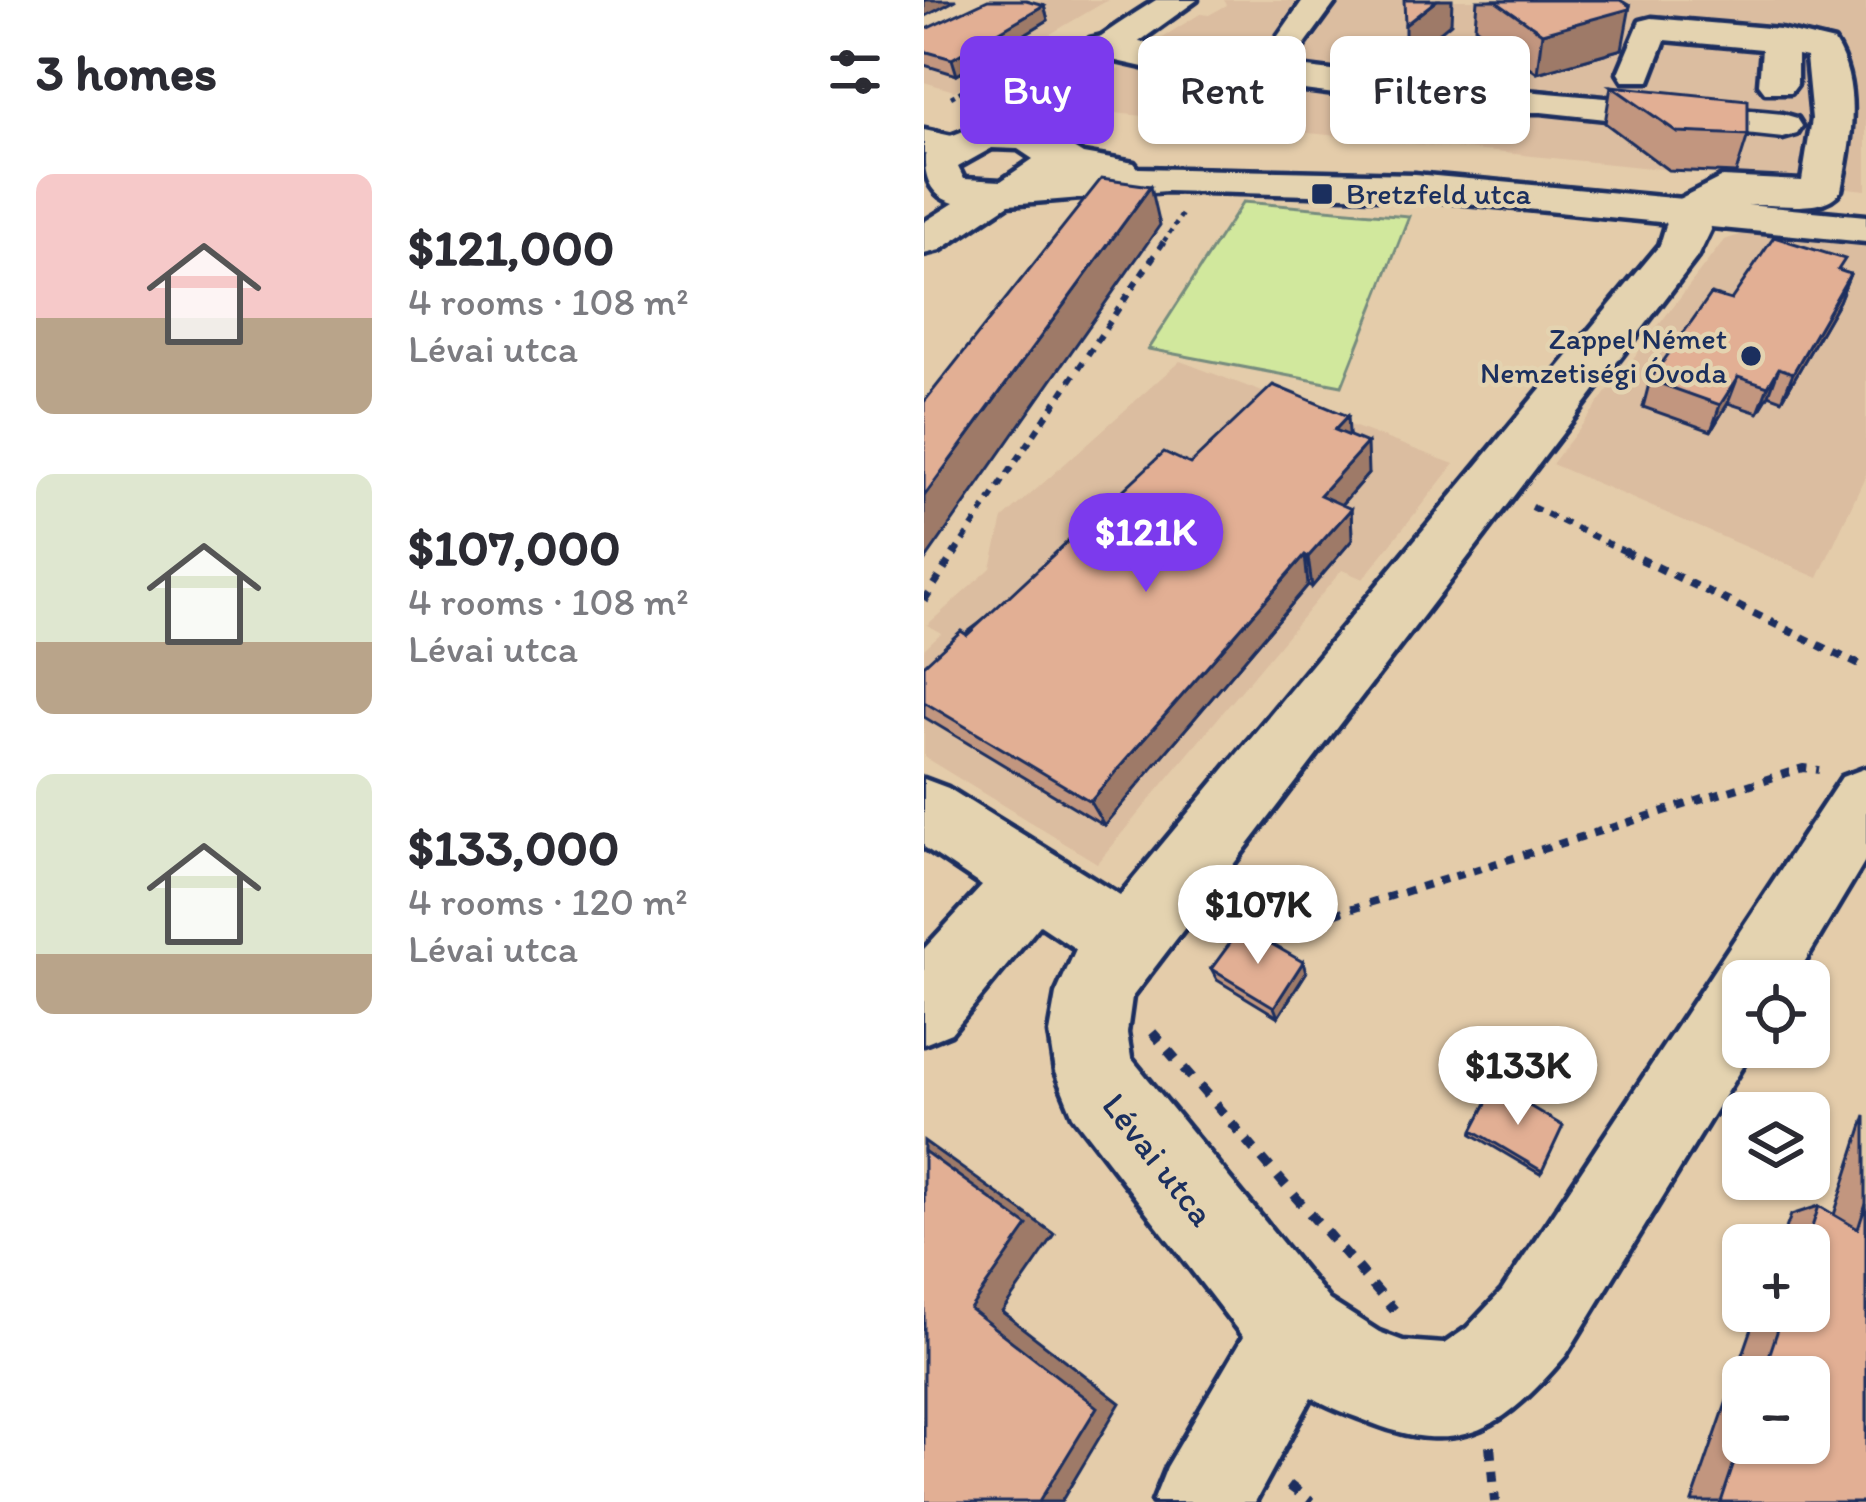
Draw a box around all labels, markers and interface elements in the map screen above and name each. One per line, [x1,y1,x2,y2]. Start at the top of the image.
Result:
chip: Buy [960,36,1114,144]
chip: Rent [1138,36,1306,144]
chip: Filters [1330,36,1530,144]
icon: filters [822,39,888,105]
text: 3 homes [36,42,217,103]
place label: Bretzfeld utca [1346,175,1532,212]
marker: Bretzfeld utca [1309,181,1335,207]
text: $121,000 [408,217,614,278]
icon: home [132,222,276,366]
text: 4 rooms · 108 m² [408,278,689,325]
place label: Zappel Német Nemzetiségi Óvoda [1480,320,1727,391]
text: Lévai utca [408,325,578,372]
marker: Zappel Német Nemzetiségi Óvoda [1738,343,1764,369]
pin: $121K [1062,493,1230,595]
text: $121K [1095,508,1197,555]
text: $107,000 [408,517,621,578]
icon: home [132,522,276,666]
text: 4 rooms · 108 m² [408,578,689,625]
text: Lévai utca [408,625,578,672]
text: $133,000 [408,817,619,878]
icon: home [132,822,276,966]
pin: $107K [1174,865,1342,967]
text: 4 rooms · 120 m² [408,878,688,925]
text: $107K [1205,880,1311,927]
text: Lévai utca [408,925,578,972]
map controls [1722,960,1830,1464]
button: locate [1722,960,1830,1068]
pin: $133K [1434,1026,1602,1128]
text: $133K [1465,1041,1571,1088]
street label: Lévai utca [1093,1084,1224,1235]
button: layers [1722,1092,1830,1200]
button: + [1722,1224,1830,1332]
button: − [1722,1356,1830,1464]

